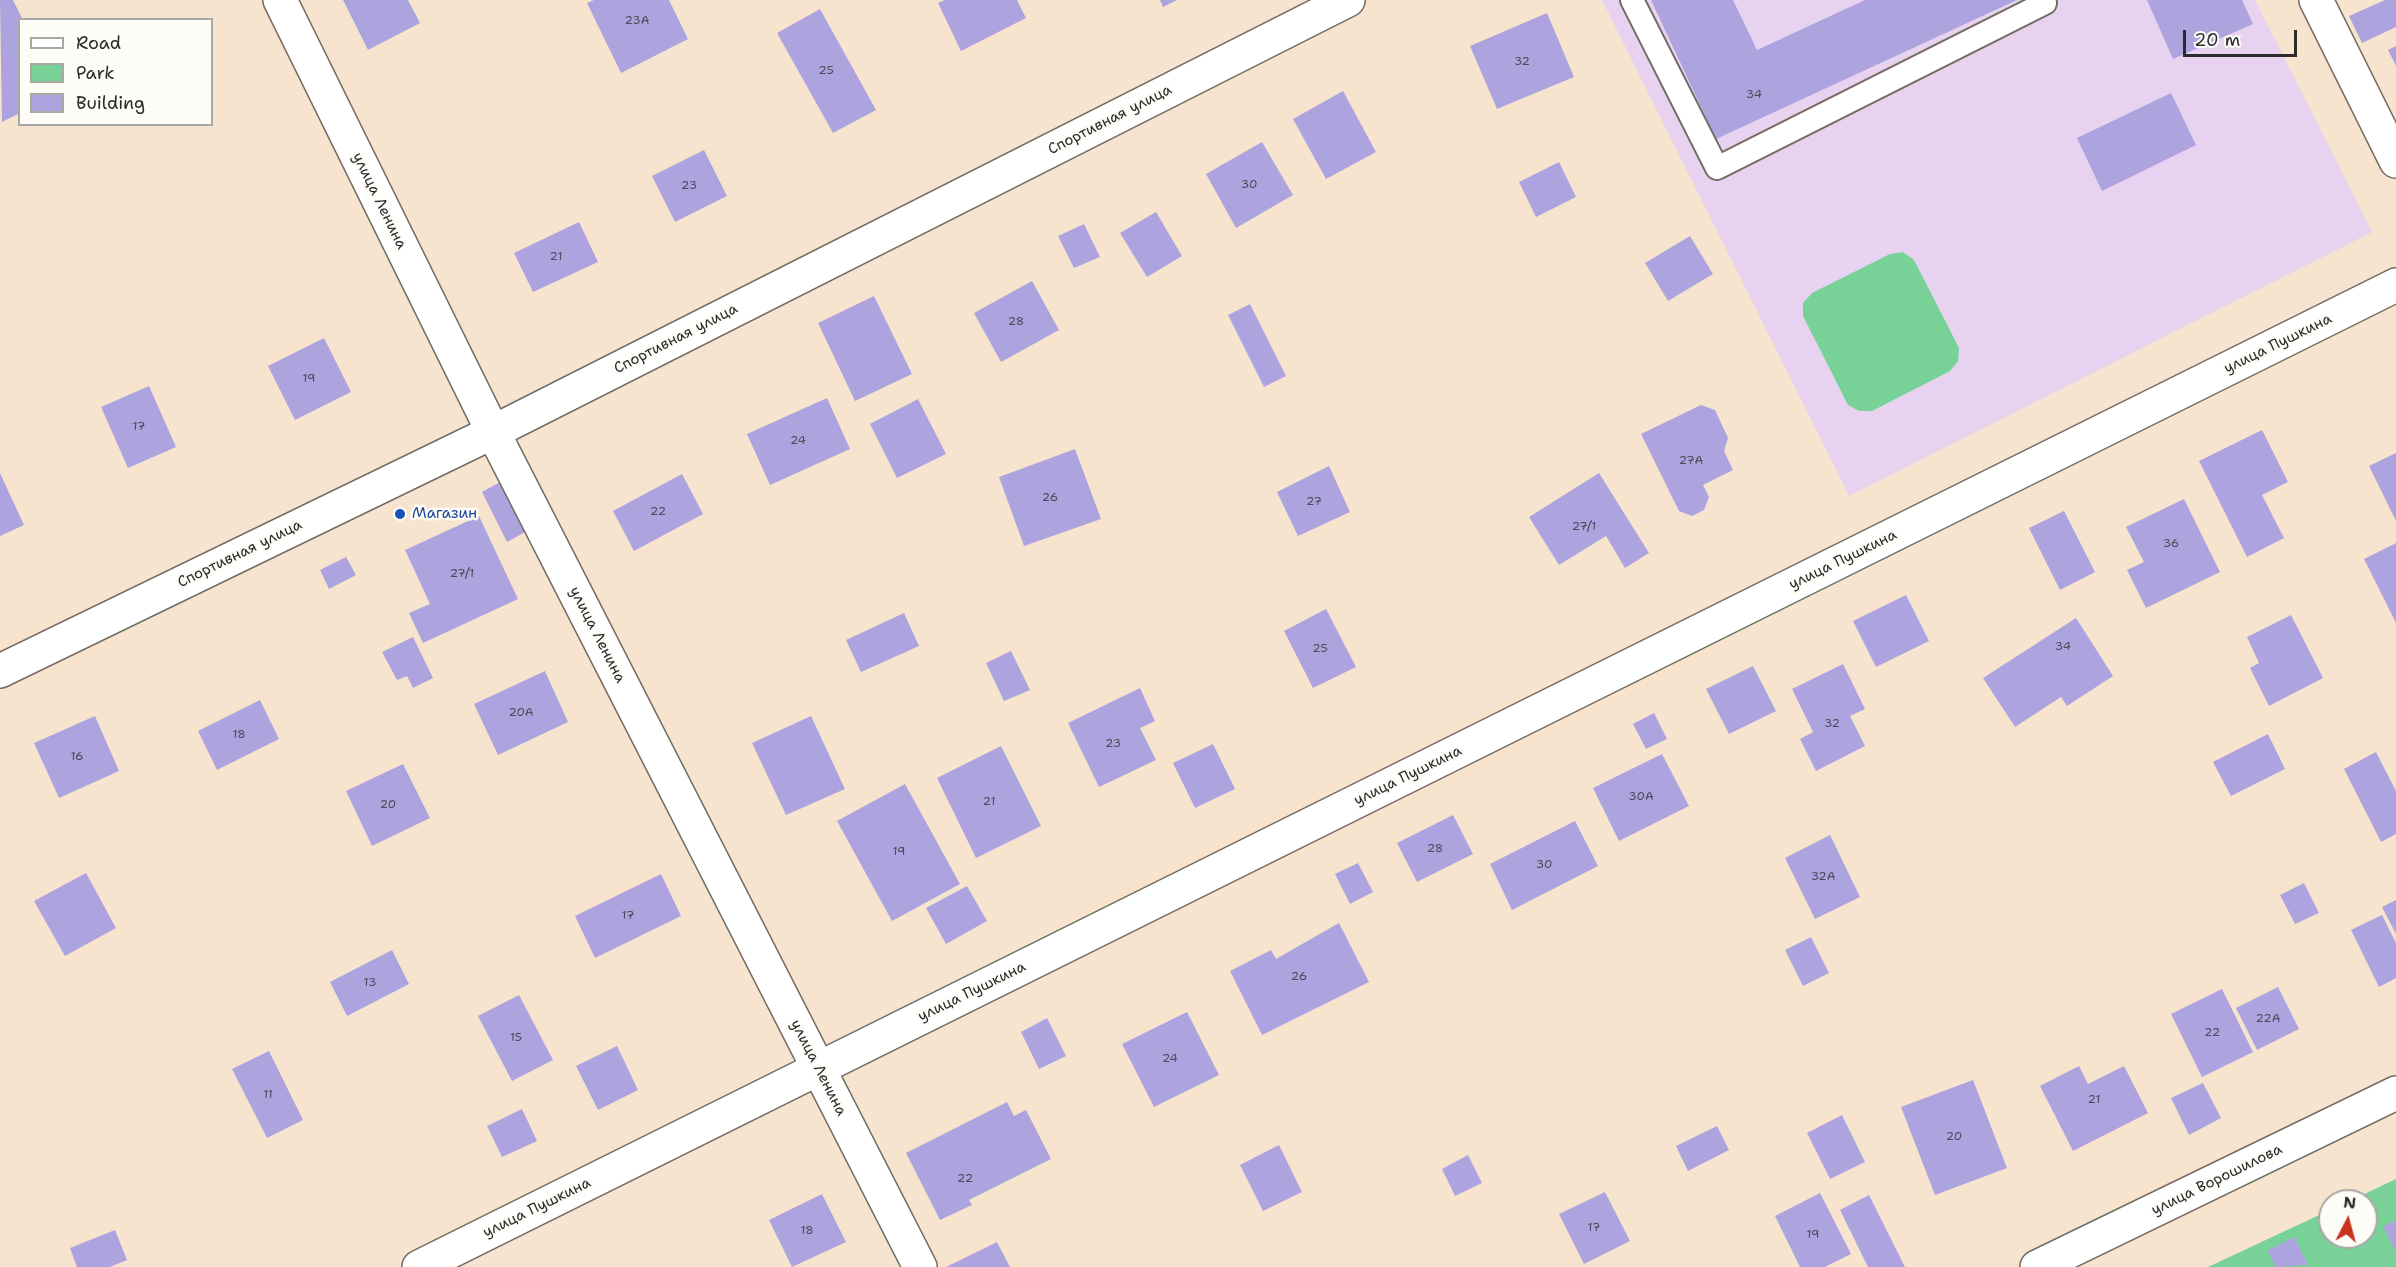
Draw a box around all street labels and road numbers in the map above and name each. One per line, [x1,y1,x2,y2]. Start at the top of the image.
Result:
street label: Спортивная улица [1045,81,1175,159]
street label: улица Ленина [348,150,410,252]
street label: Спортивная улица [611,300,741,378]
street label: улица Пушкина [2221,310,2335,378]
street label: Спортивная улица [175,516,305,592]
street label: улица Пушкина [1786,526,1900,594]
street label: улица Ленина [565,584,629,686]
street label: улица Пушкина [1351,742,1465,810]
street label: улица Пушкина [915,958,1029,1026]
street label: улица Ленина [786,1017,850,1119]
street label: улица Ворошилова [2149,1141,2285,1219]
street label: улица Пушкина [480,1174,594,1242]

